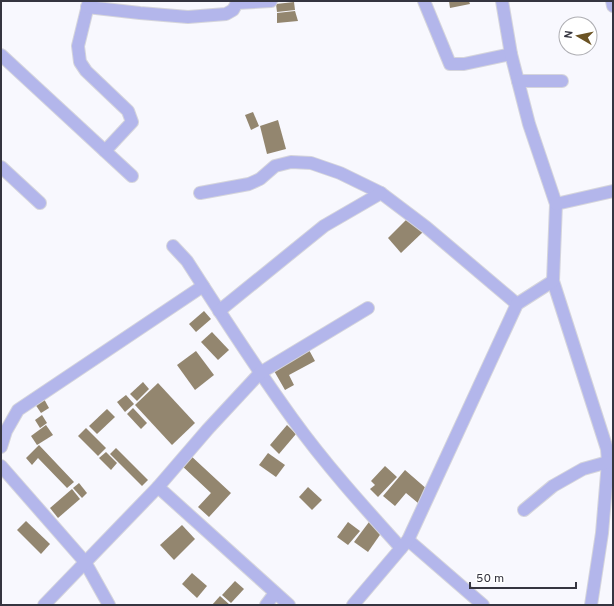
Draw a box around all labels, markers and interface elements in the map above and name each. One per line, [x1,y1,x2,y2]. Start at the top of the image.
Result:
north arrow [558,16,598,56]
text: N [562,30,577,40]
scale bar [470,564,576,590]
text: 50 m [476,571,504,587]

